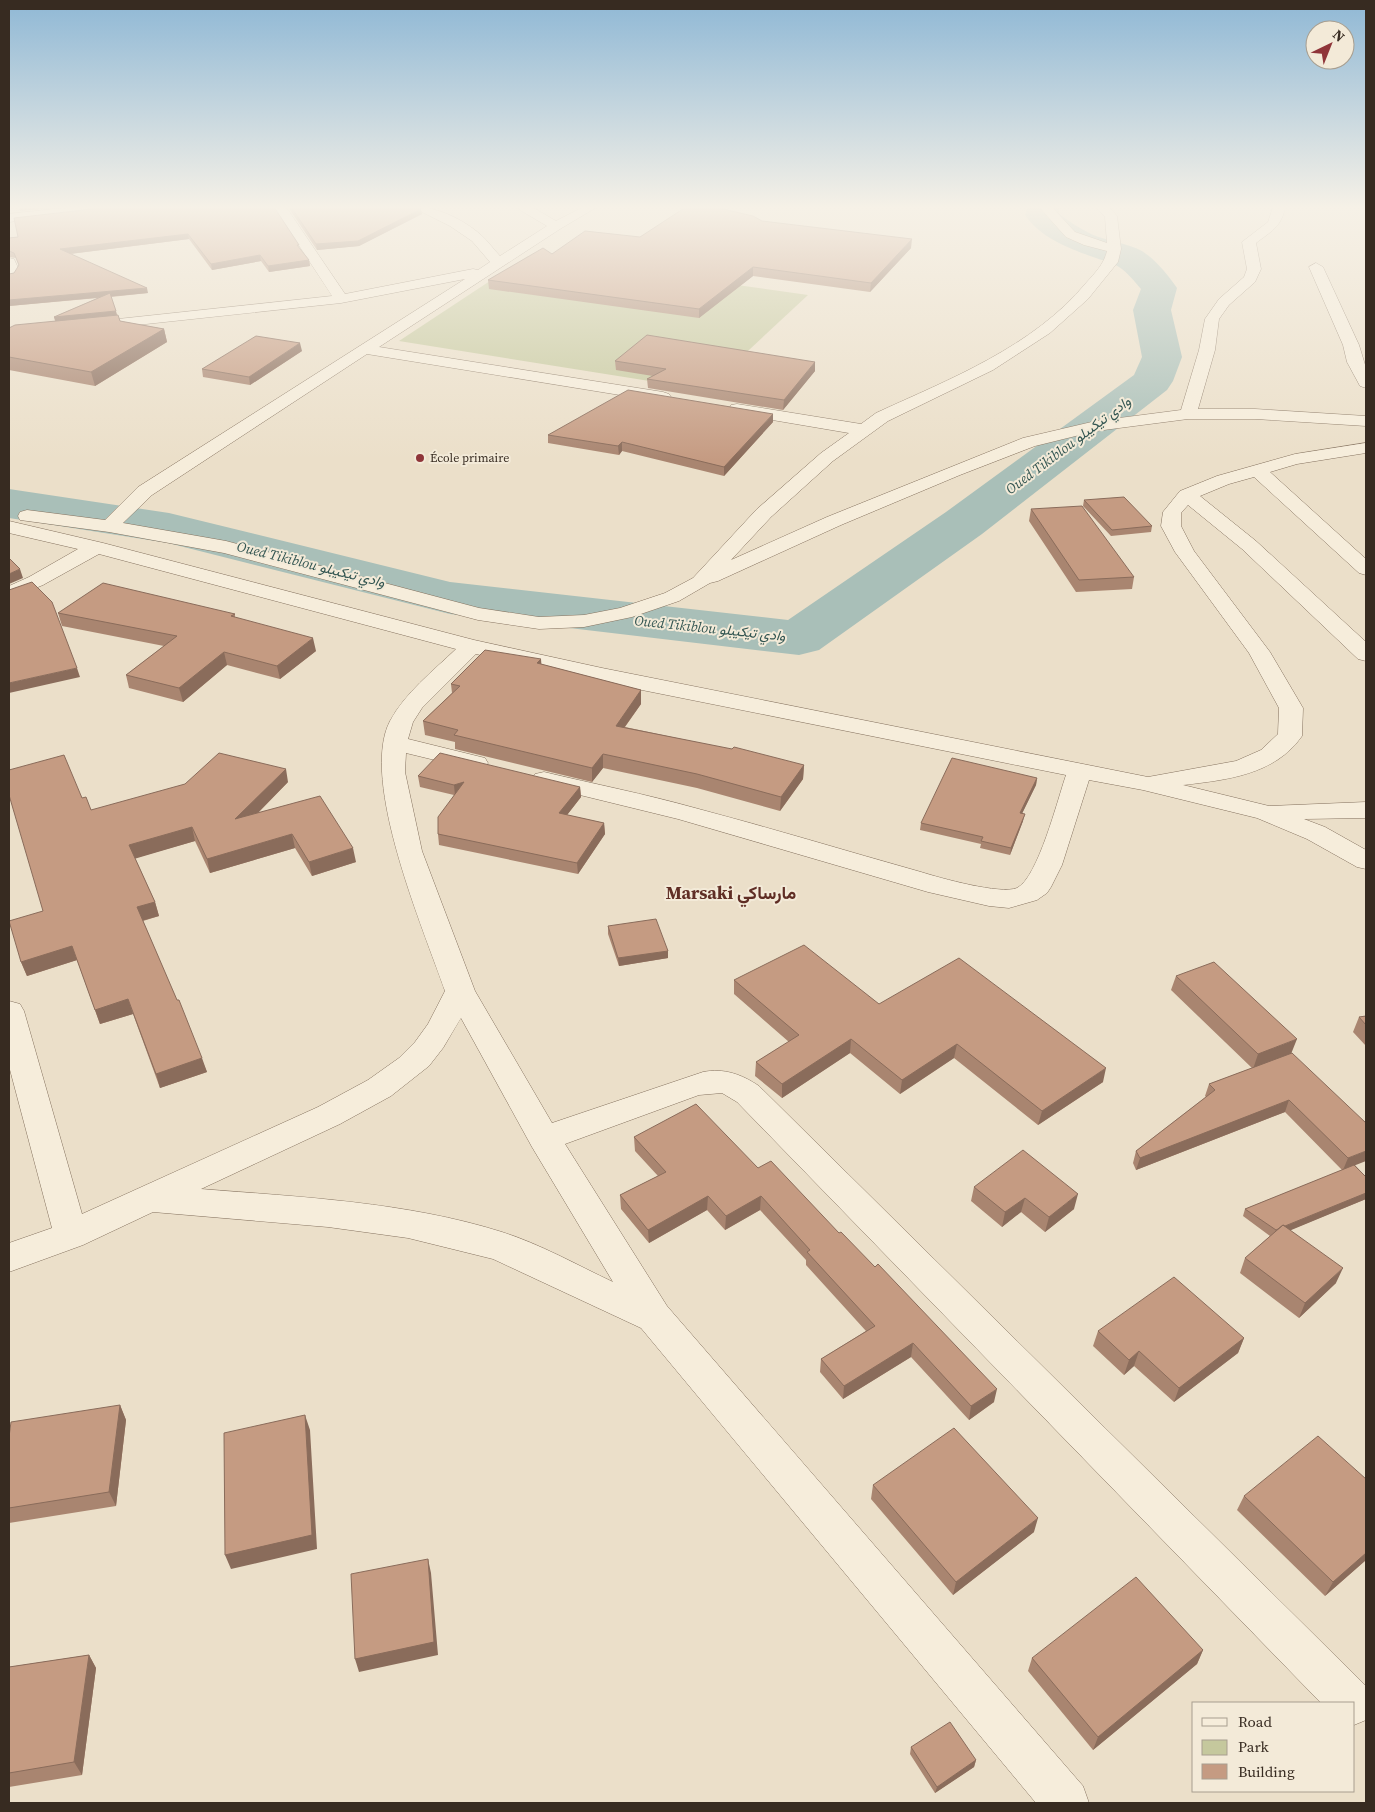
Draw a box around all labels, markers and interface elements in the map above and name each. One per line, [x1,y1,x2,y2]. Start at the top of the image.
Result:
north arrow [1305,20,1355,70]
text: N [1328,25,1349,46]
water label: Oued Tikiblou وادي تيكيبلو [1001,391,1137,500]
place label: École primaire [430,450,509,466]
marker: École primaire [414,452,426,464]
water label: Oued Tikiblou وادي تيكيبلو [234,536,388,594]
water label: Oued Tikiblou وادي تيكيبلو [633,610,787,648]
district label: Marsaki مارساكي [666,880,797,908]
legend [1192,1702,1355,1792]
text: Road [1238,1711,1272,1732]
text: Park [1238,1736,1270,1757]
text: Building [1238,1761,1295,1782]

